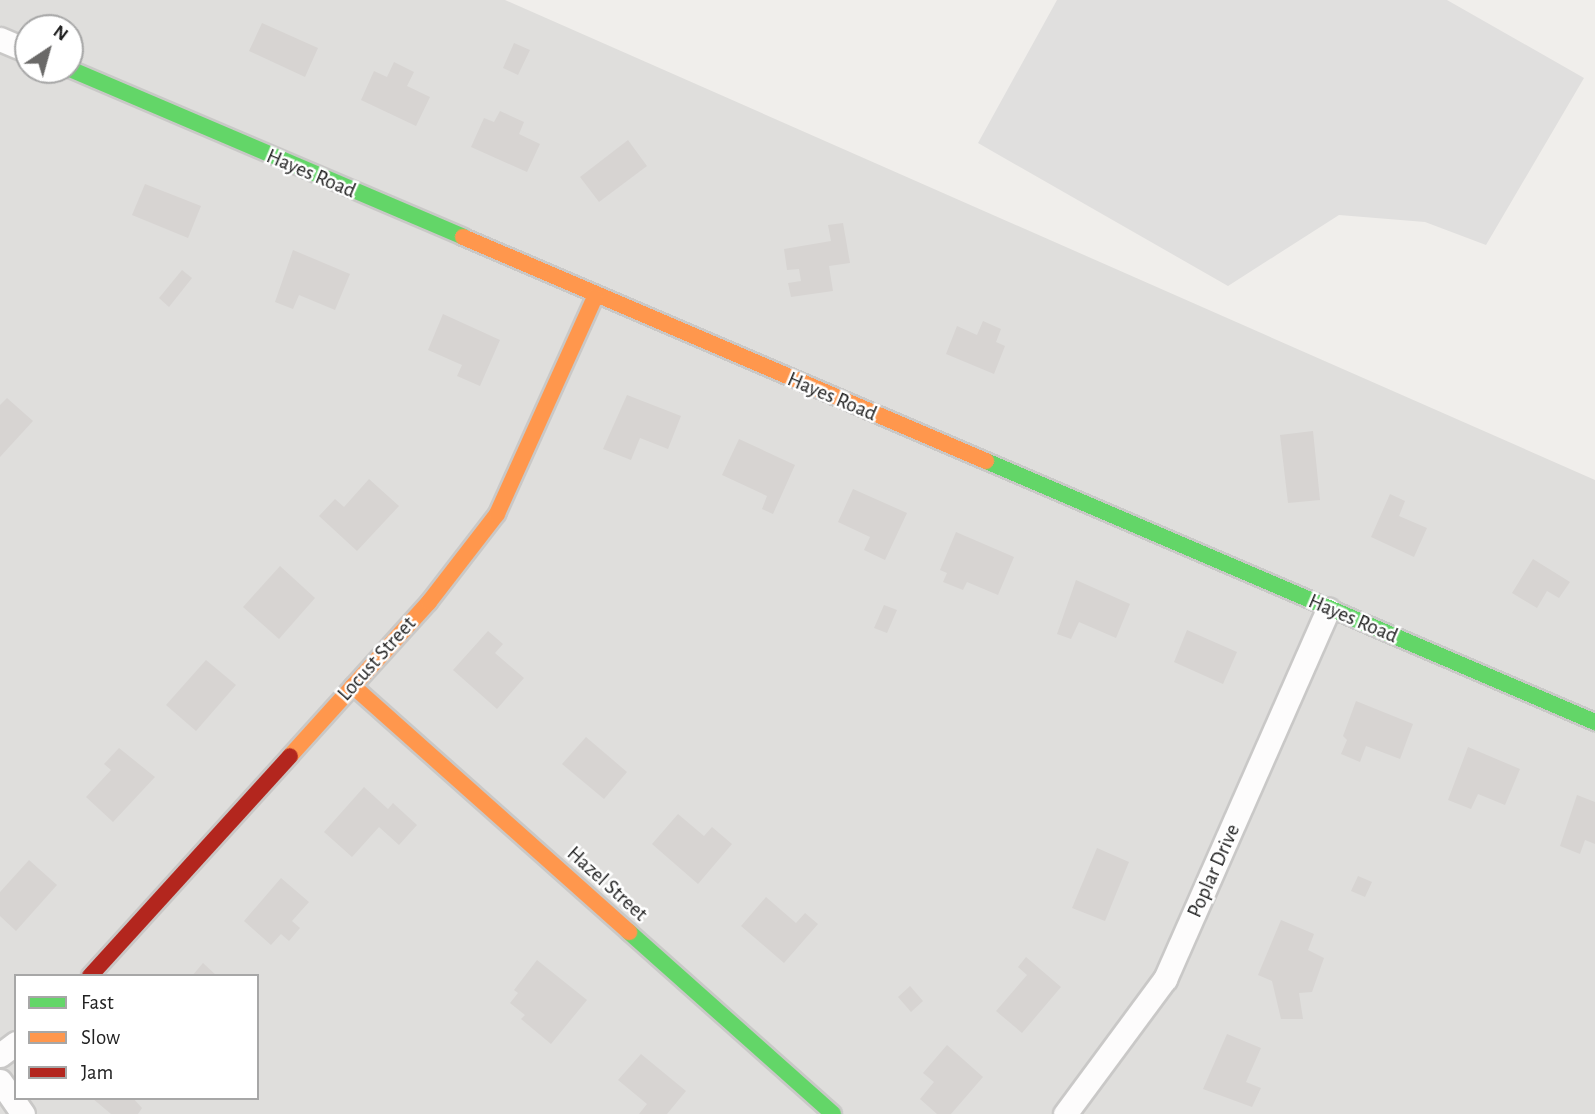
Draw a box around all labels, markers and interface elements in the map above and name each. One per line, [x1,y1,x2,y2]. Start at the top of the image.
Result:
north arrow [14,14,84,84]
text: N [50,22,71,45]
street label: Hayes Road [262,144,360,204]
street label: Hayes Road [783,367,881,427]
street label: Hayes Road [1304,589,1402,649]
street label: Locust Street [333,612,421,706]
street label: Poplar Drive [1182,820,1246,922]
street label: Hazel Street [561,841,653,927]
legend [14,974,259,1100]
text: Fast [81,992,114,1013]
text: Slow [81,1027,120,1048]
text: Jam [81,1062,113,1083]

